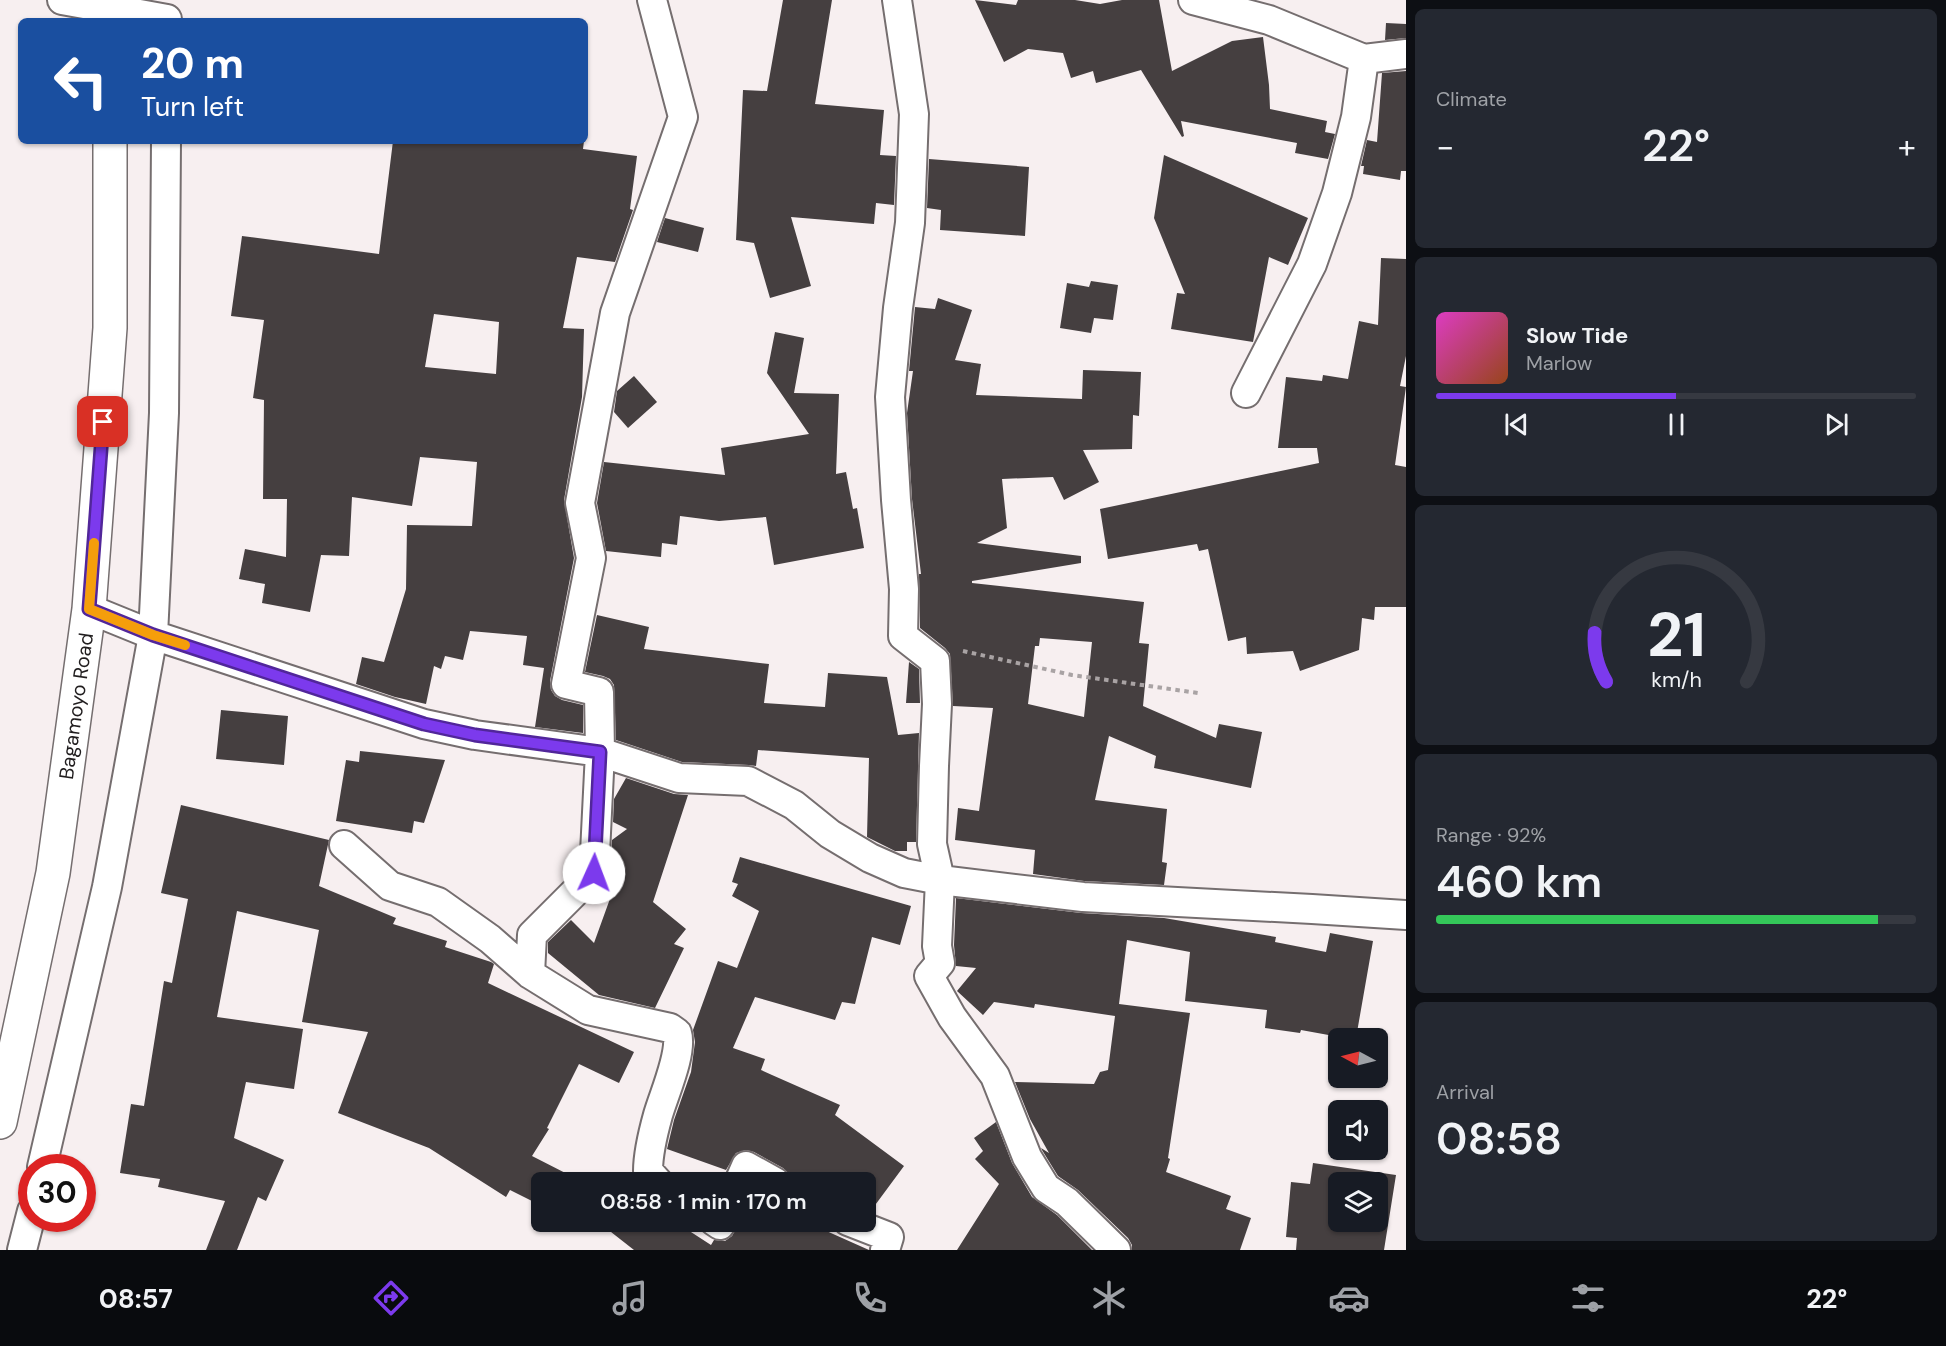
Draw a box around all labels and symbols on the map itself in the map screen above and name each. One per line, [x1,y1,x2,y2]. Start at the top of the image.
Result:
pin [77,396,128,447]
street label: Bagamoyo Road [53,631,99,781]
position arrow [562,841,626,905]
north arrow [1328,1028,1388,1088]
speed limit sign: 30 [18,1154,96,1232]

